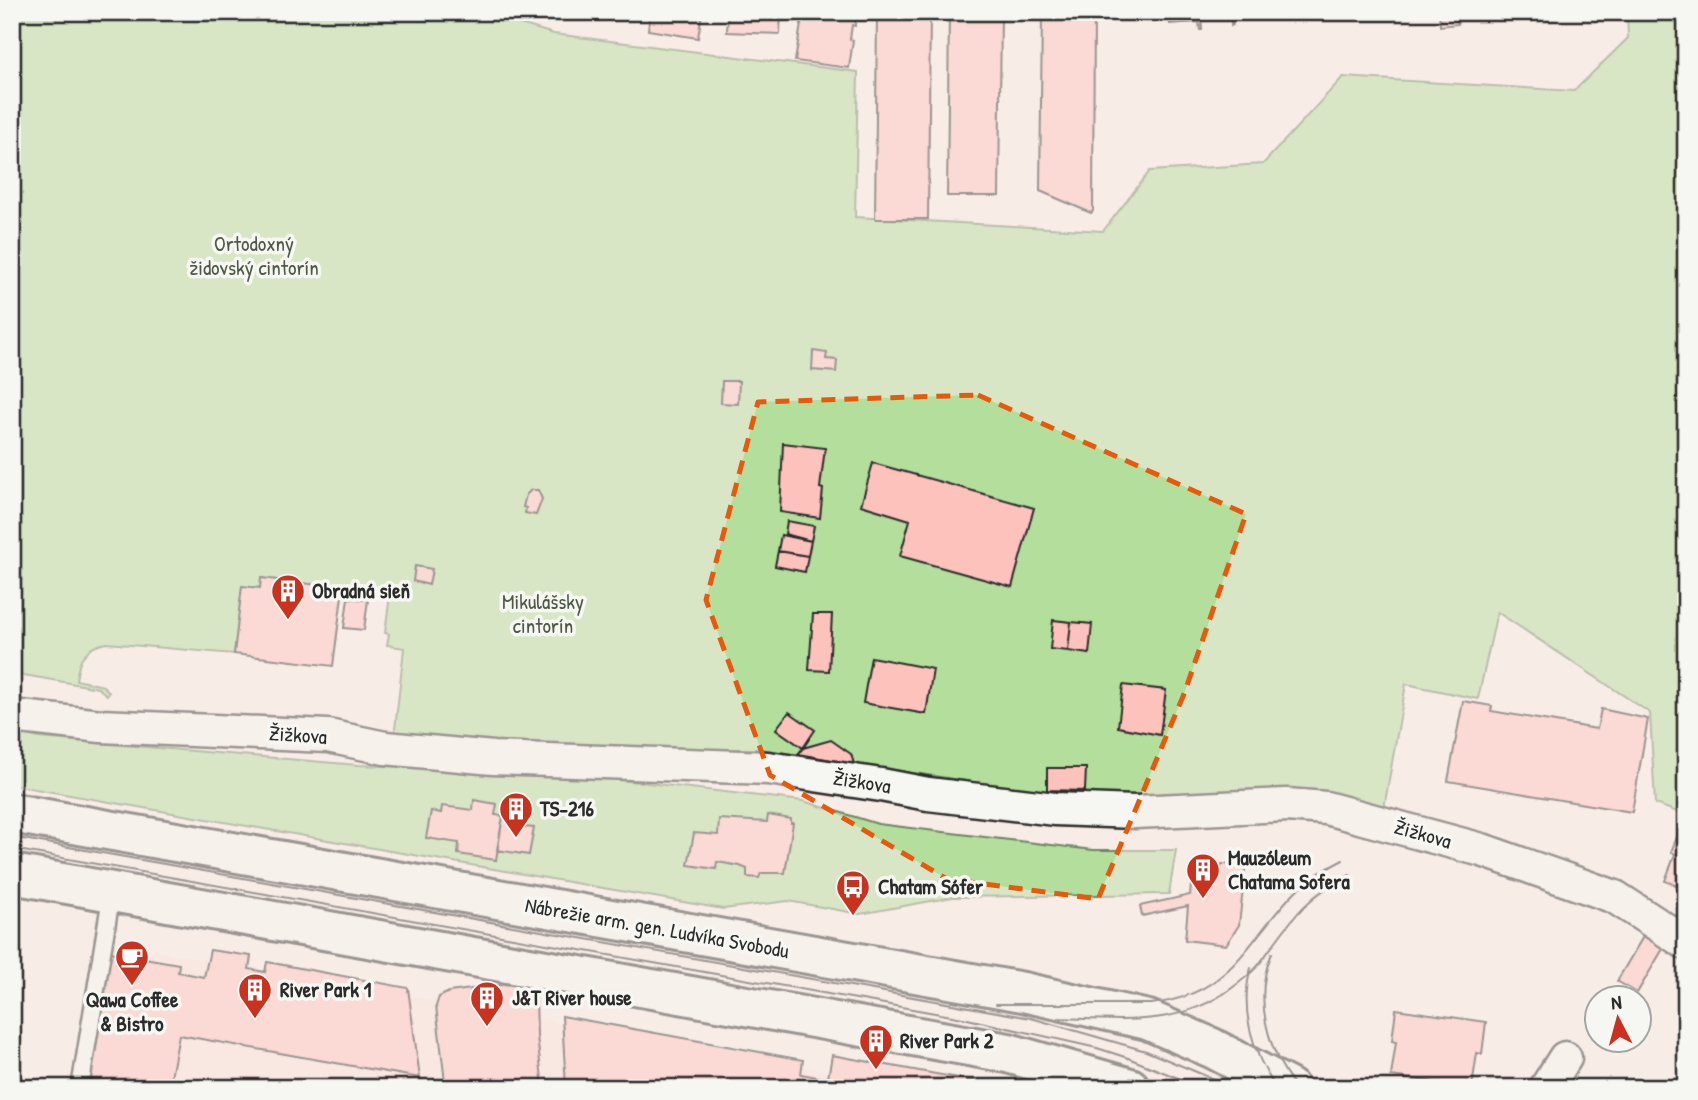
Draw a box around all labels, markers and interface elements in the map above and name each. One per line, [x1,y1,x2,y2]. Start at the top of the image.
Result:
park label: Ortodoxný židovský cintorín [189,229,319,282]
building icon: Obradná sieň [269,572,307,621]
place label: Obradná sieň [312,576,410,605]
park label: Mikulášsky cintorín [502,587,584,640]
street label: Žižkova [268,718,328,751]
street label: Žižkova [831,763,893,800]
building icon: TS-216 [497,790,535,839]
place label: TS-216 [539,794,594,823]
street label: Žižkova [1391,812,1455,855]
place label: Mauzóleum Chatama Sofera [1228,843,1350,896]
building icon: Mauzóleum Chatama Sofera [1184,851,1222,900]
bus stop icon: Chatam Sófer [834,868,872,917]
place label: Chatam Sófer [878,872,984,901]
street label: Nábrežie arm. gen. Ludvíka Svobodu [523,890,792,965]
cafe icon: Qawa Coffee & Bistro [113,938,151,987]
building icon: River Park 1 [236,971,274,1020]
place label: River Park 1 [280,975,372,1004]
building icon: J&T River house [468,979,506,1028]
place label: J&T River house [512,983,632,1012]
north arrow [1582,984,1652,1054]
place label: Qawa Coffee & Bistro [86,985,179,1038]
text: N [1610,989,1623,1016]
building icon: River Park 2 [857,1022,895,1071]
place label: River Park 2 [900,1026,994,1055]

